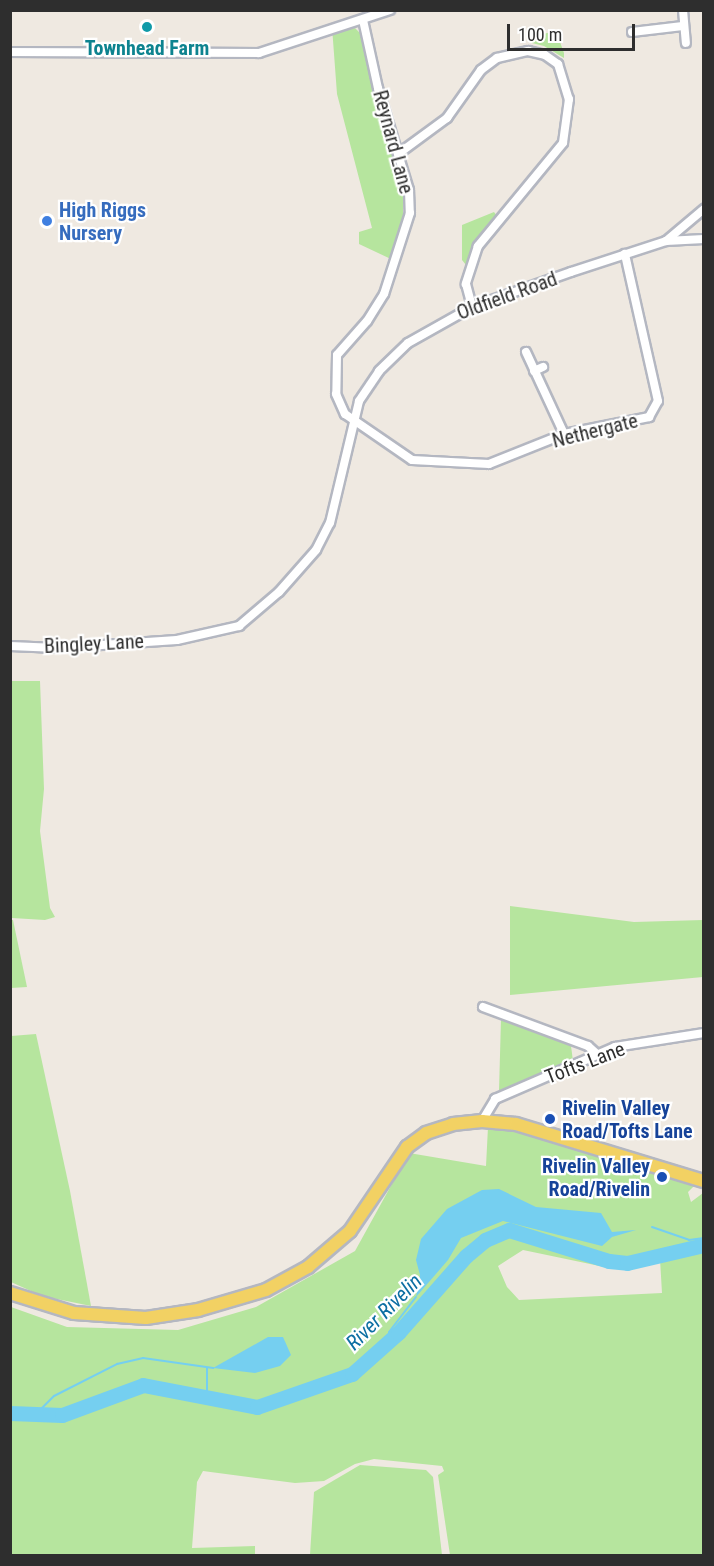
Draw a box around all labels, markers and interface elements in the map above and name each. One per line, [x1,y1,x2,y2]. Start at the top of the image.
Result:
scale bar [510,12,638,50]
marker: Townhead Farm [140,20,154,34]
text: 100 m [518,24,562,45]
place label: Townhead Farm [85,36,209,60]
street label: Reynard Lane [368,88,418,196]
place label: High Riggs Nursery [59,198,146,245]
marker: High Riggs Nursery [40,214,54,228]
street label: Oldfield Road [454,267,560,325]
street label: Nethergate [550,409,640,453]
street label: Bingley Lane [43,629,145,659]
street label: Tofts Lane [542,1037,628,1089]
place label: Rivelin Valley Road/Tofts Lane [562,1096,693,1143]
marker: Rivelin Valley Road/Tofts Lane [543,1112,557,1126]
place label: Rivelin Valley Road/Rivelin [542,1154,650,1201]
marker: Rivelin Valley Road/Rivelin [655,1170,669,1184]
water label: River Rivelin [341,1269,427,1355]

